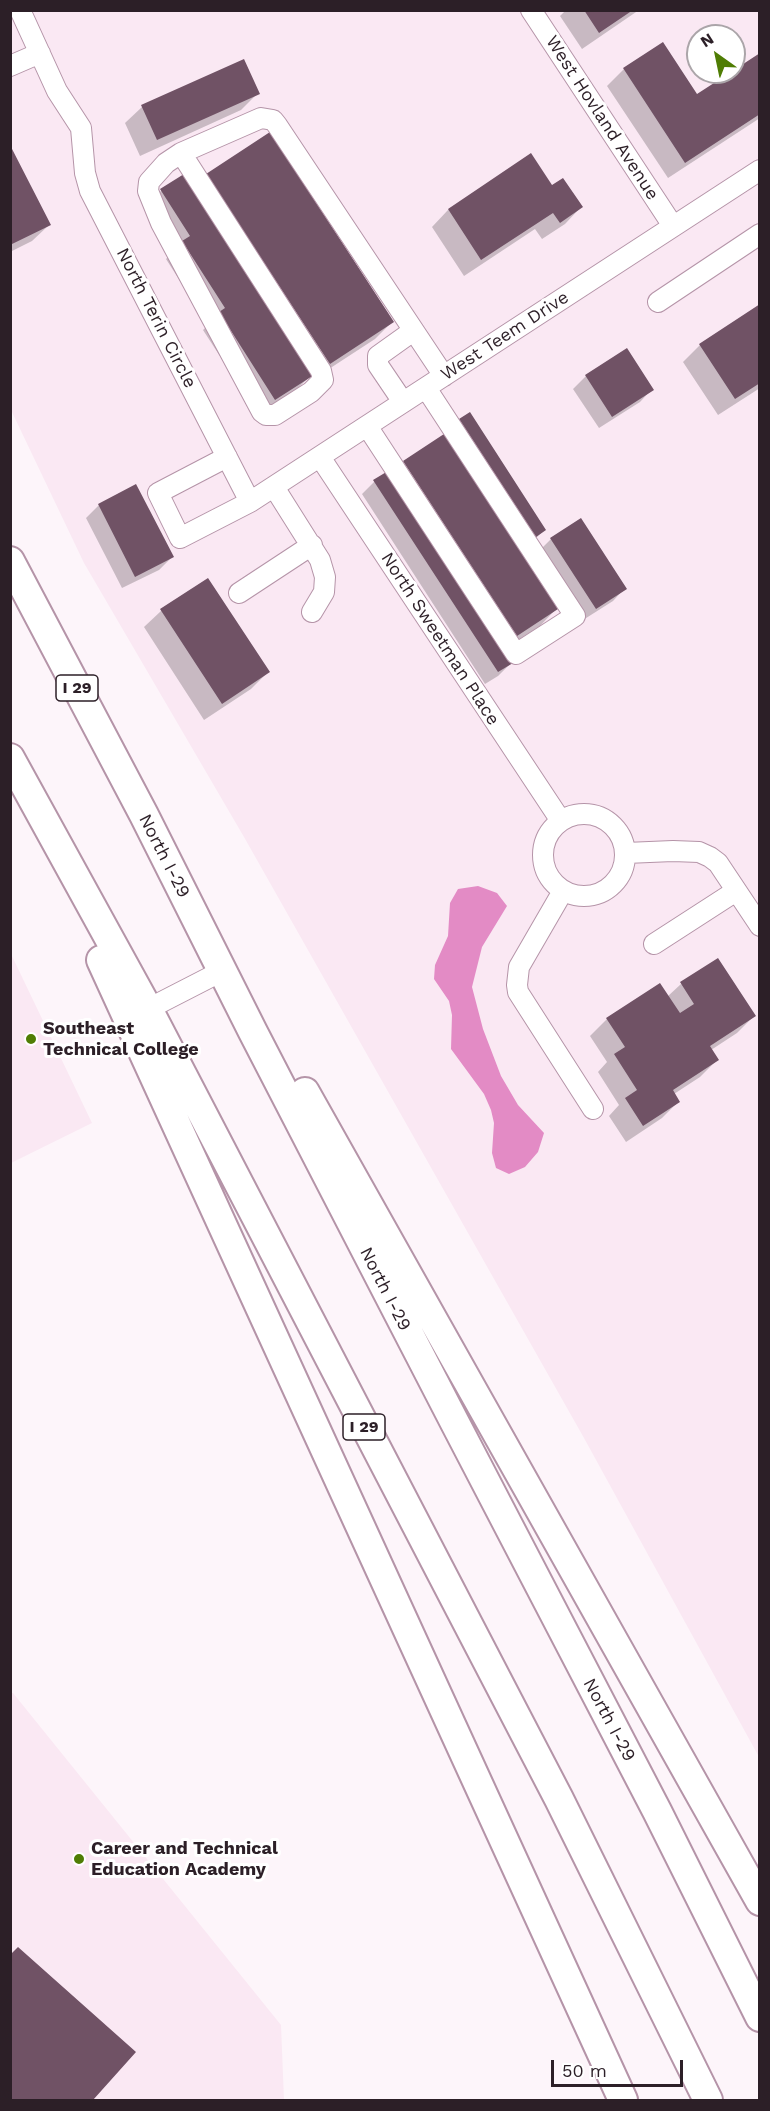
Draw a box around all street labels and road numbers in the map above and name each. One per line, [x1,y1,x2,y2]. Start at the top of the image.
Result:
street label: West Hovland Avenue [541,32,663,204]
street label: North Terin Circle [111,244,201,392]
street label: West Teem Drive [437,287,573,385]
street label: North Sweetman Place [376,549,504,729]
road number: I 29 [56,675,98,701]
street label: North I-29 [134,811,194,901]
street label: North I-29 [355,1244,415,1334]
road number: I 29 [343,1414,385,1440]
street label: North I-29 [578,1675,640,1765]

